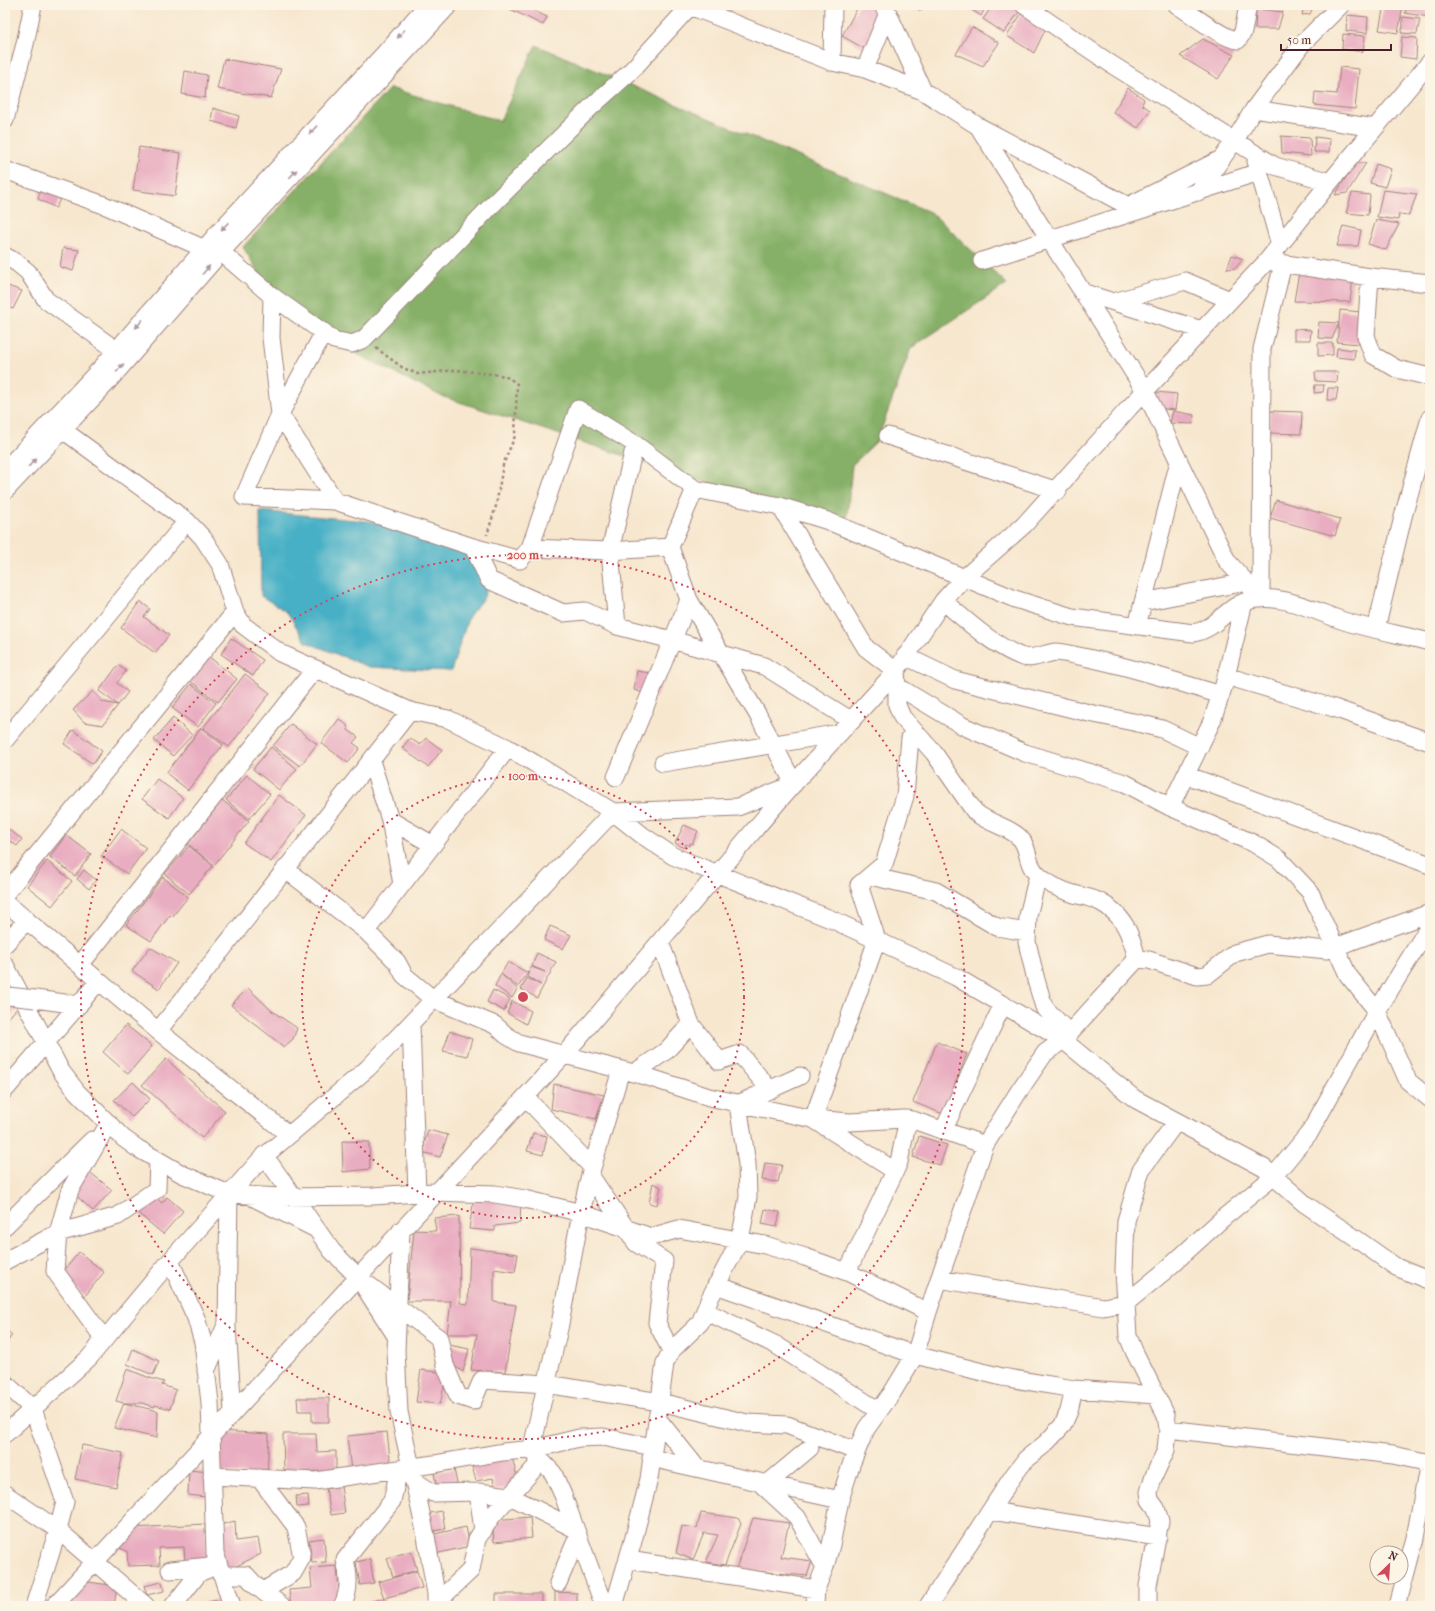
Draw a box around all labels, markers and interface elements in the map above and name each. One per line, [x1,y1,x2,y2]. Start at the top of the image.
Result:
scale bar [1281,26,1391,52]
one-way arrow [397,30,406,39]
text: 50 m [1287,33,1311,47]
one-way arrow [309,125,318,136]
one-way arrow [289,169,298,179]
one-way arrow [220,221,230,231]
one-way arrow [201,264,210,275]
one-way arrow [135,318,144,329]
one-way arrow [116,363,125,373]
one-way arrow [27,458,36,468]
text: 200 m [507,548,540,562]
text: 100 m [508,769,539,783]
centre of rings [516,990,530,1004]
north arrow [1369,1545,1409,1585]
text: N [1386,1549,1400,1564]

